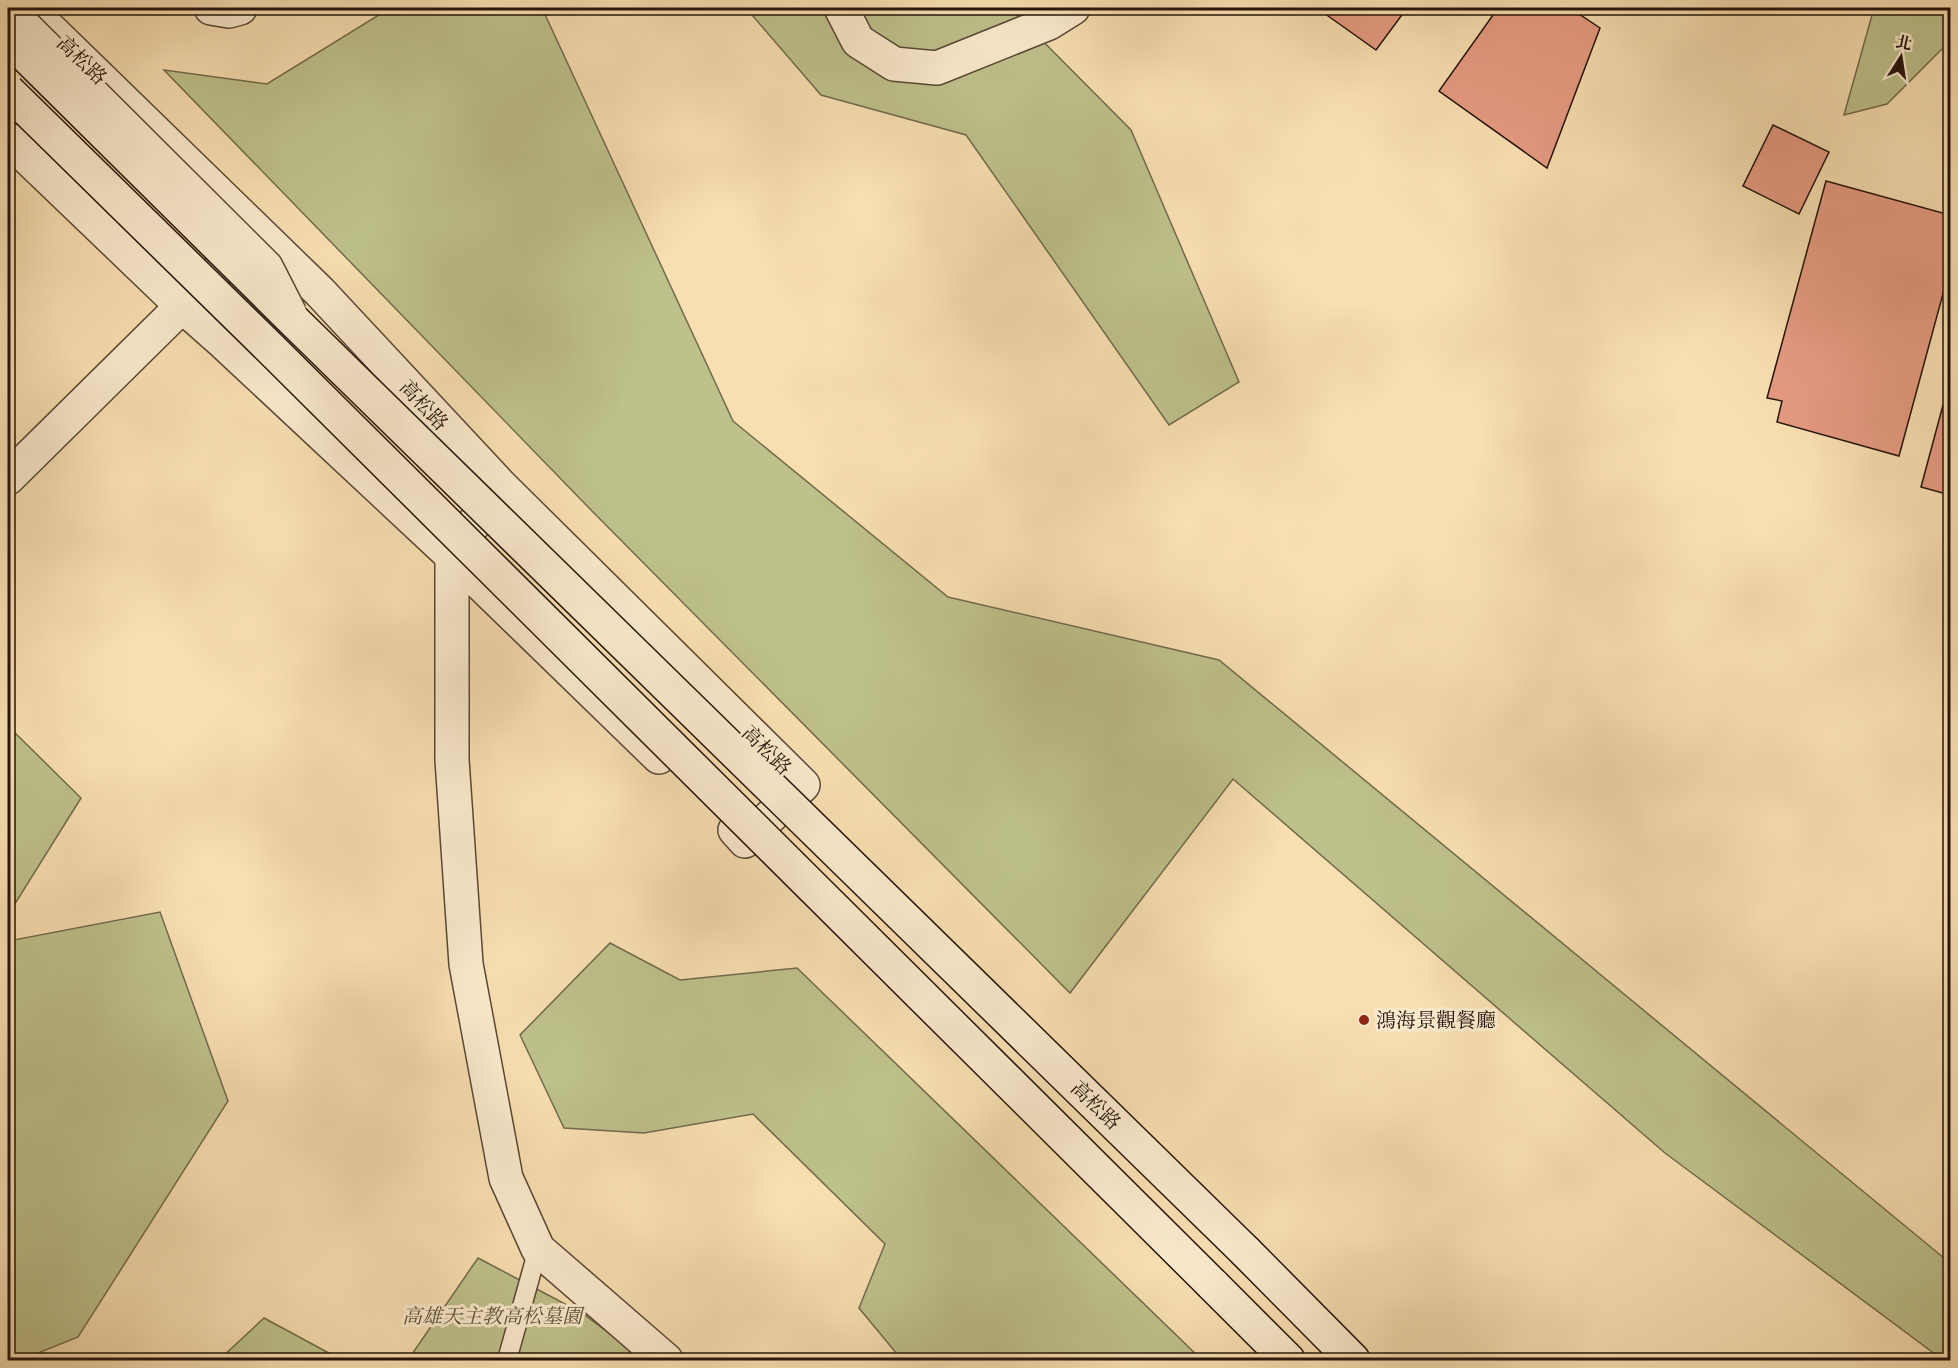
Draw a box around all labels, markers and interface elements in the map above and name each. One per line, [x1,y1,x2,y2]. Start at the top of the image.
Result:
north arrow [1871,27,1931,87]
street label: 高松路 [52,31,112,89]
text: 北 [1894,31,1914,54]
street label: 高松路 [395,375,453,435]
street label: 高松路 [737,720,797,780]
place label: 鴻海景觀餐廳 [1376,1008,1496,1032]
marker: 鴻海景觀餐廳 [1357,1013,1371,1027]
street label: 高松路 [1066,1076,1126,1134]
park label: 高雄天主教高松墓園 [402,1304,585,1328]

